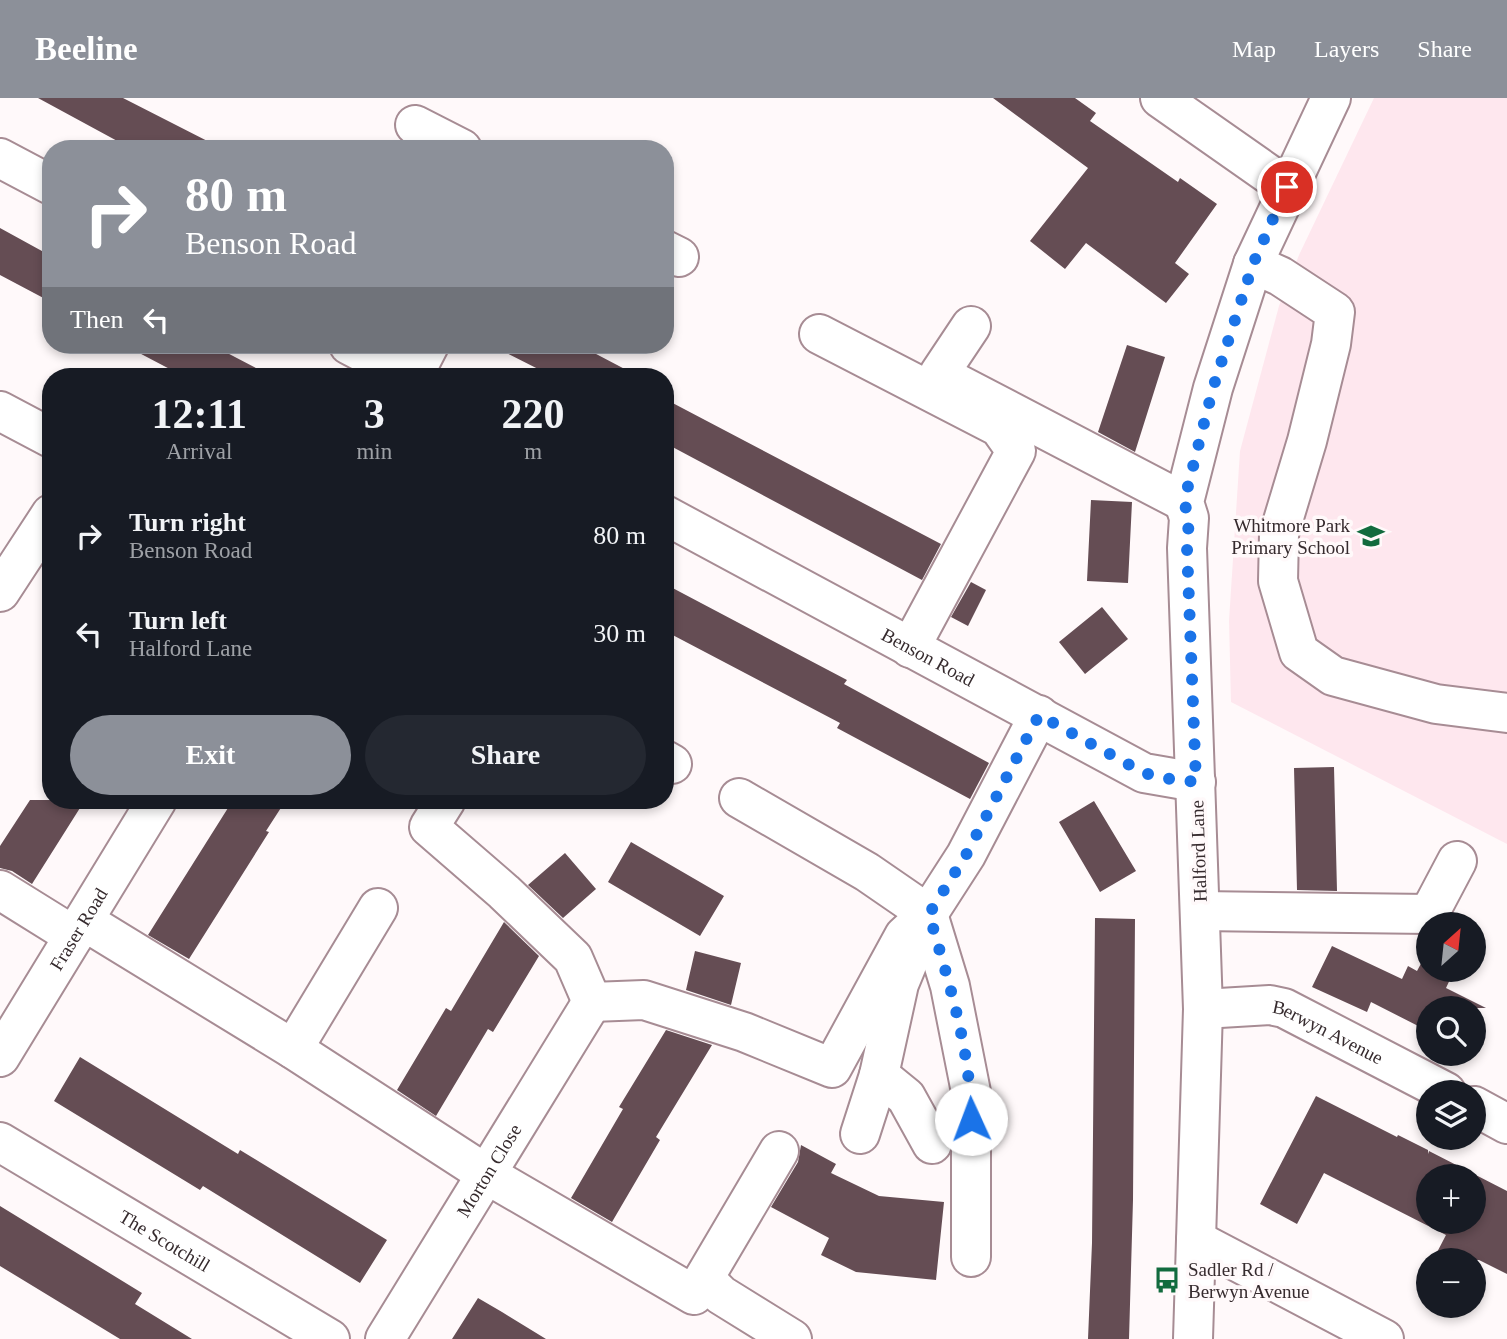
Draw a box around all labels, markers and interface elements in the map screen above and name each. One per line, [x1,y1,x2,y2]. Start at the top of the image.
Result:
text: Beeline [35,31,138,67]
text: Map [1232,36,1276,62]
text: Layers [1314,36,1379,62]
text: Share [1417,36,1472,62]
pin [1257,157,1317,217]
text: 80 m [185,167,287,222]
icon: right [70,168,161,259]
icon: arrive [1268,168,1306,206]
text: Benson Road [185,225,357,261]
icon: left [137,301,175,339]
text: Then [70,305,123,334]
text: 12:11 [151,391,247,437]
text: 3 [364,391,385,437]
text: 220 [502,391,565,437]
text: Arrival [166,439,232,464]
text: min [356,439,392,464]
text: m [524,439,542,464]
text: Turn right [129,508,246,537]
place label: Whitmore Park Primary School [1231,515,1350,558]
icon: right [70,517,108,555]
text: 80 m [593,521,646,550]
school or university icon: Whitmore Park Primary School [1356,521,1386,551]
text: Benson Road [129,538,252,563]
text: Turn left [129,606,227,635]
icon: left [70,615,108,653]
text: 30 m [593,619,646,648]
street label: Benson Road [878,624,978,691]
text: Halford Lane [129,636,252,661]
button: Exit [70,715,351,795]
button: Share [365,715,646,795]
street label: Halford Lane [1186,800,1211,902]
street label: Fraser Road [46,884,112,974]
north arrow [1416,912,1486,982]
map controls [1416,912,1486,1318]
street label: Berwyn Avenue [1271,996,1387,1069]
button: search [1416,996,1486,1066]
button: layers [1416,1080,1486,1150]
position arrow [934,1082,1008,1156]
street label: Morton Close [453,1120,526,1221]
button: + [1416,1164,1486,1234]
street label: The Scotchill [115,1206,214,1276]
button: − [1416,1248,1486,1318]
place label: Sadler Rd / Berwyn Avenue [1188,1259,1310,1302]
bus stop icon: Sadler Rd / Berwyn Avenue [1152,1265,1182,1295]

